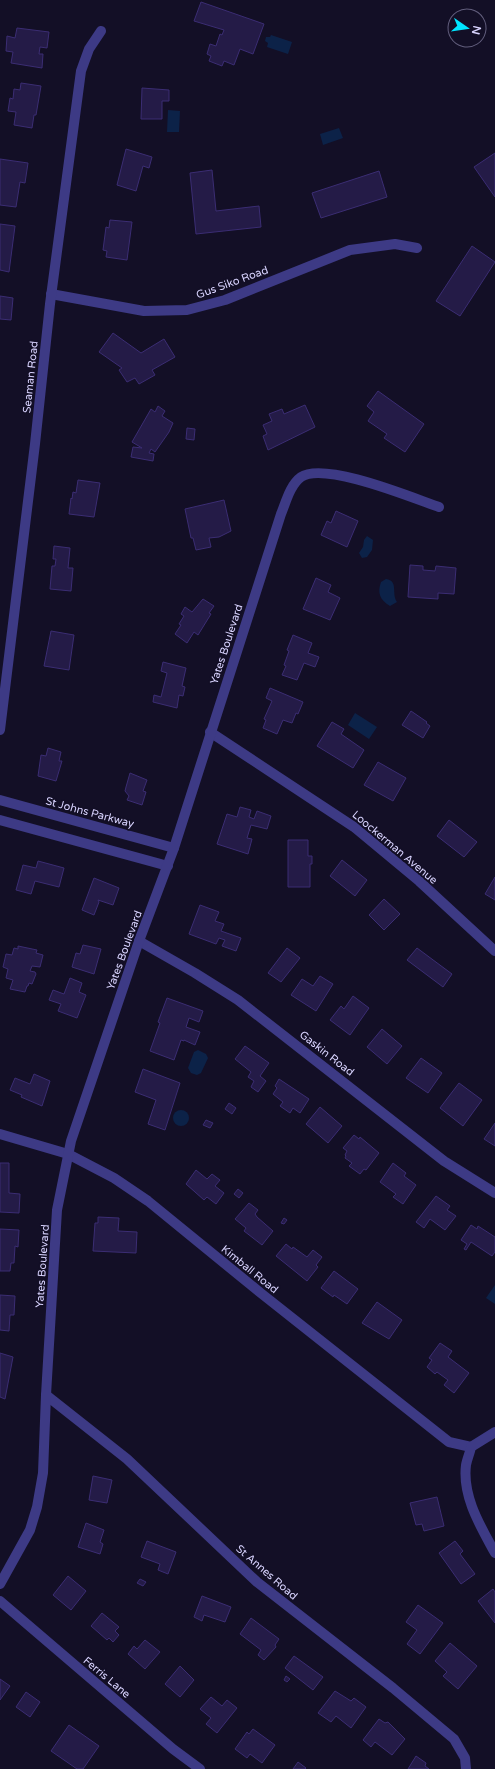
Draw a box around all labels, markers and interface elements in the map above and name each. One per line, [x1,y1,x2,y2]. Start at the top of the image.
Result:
north arrow [447,8,487,48]
text: N [469,24,484,36]
street label: Gus Siko Road [194,263,270,302]
street label: Seaman Road [20,340,41,414]
street label: Yates Boulevard [207,602,246,686]
street label: St Johns Parkway [44,794,136,831]
street label: Loockerman Avenue [349,808,440,887]
street label: Yates Boulevard [104,909,145,992]
street label: Gaskin Road [297,1028,357,1079]
street label: Yates Boulevard [33,1224,52,1308]
street label: Kimball Road [219,1243,281,1296]
street label: St Annes Road [233,1542,300,1603]
street label: Ferris Lane [81,1654,133,1701]

